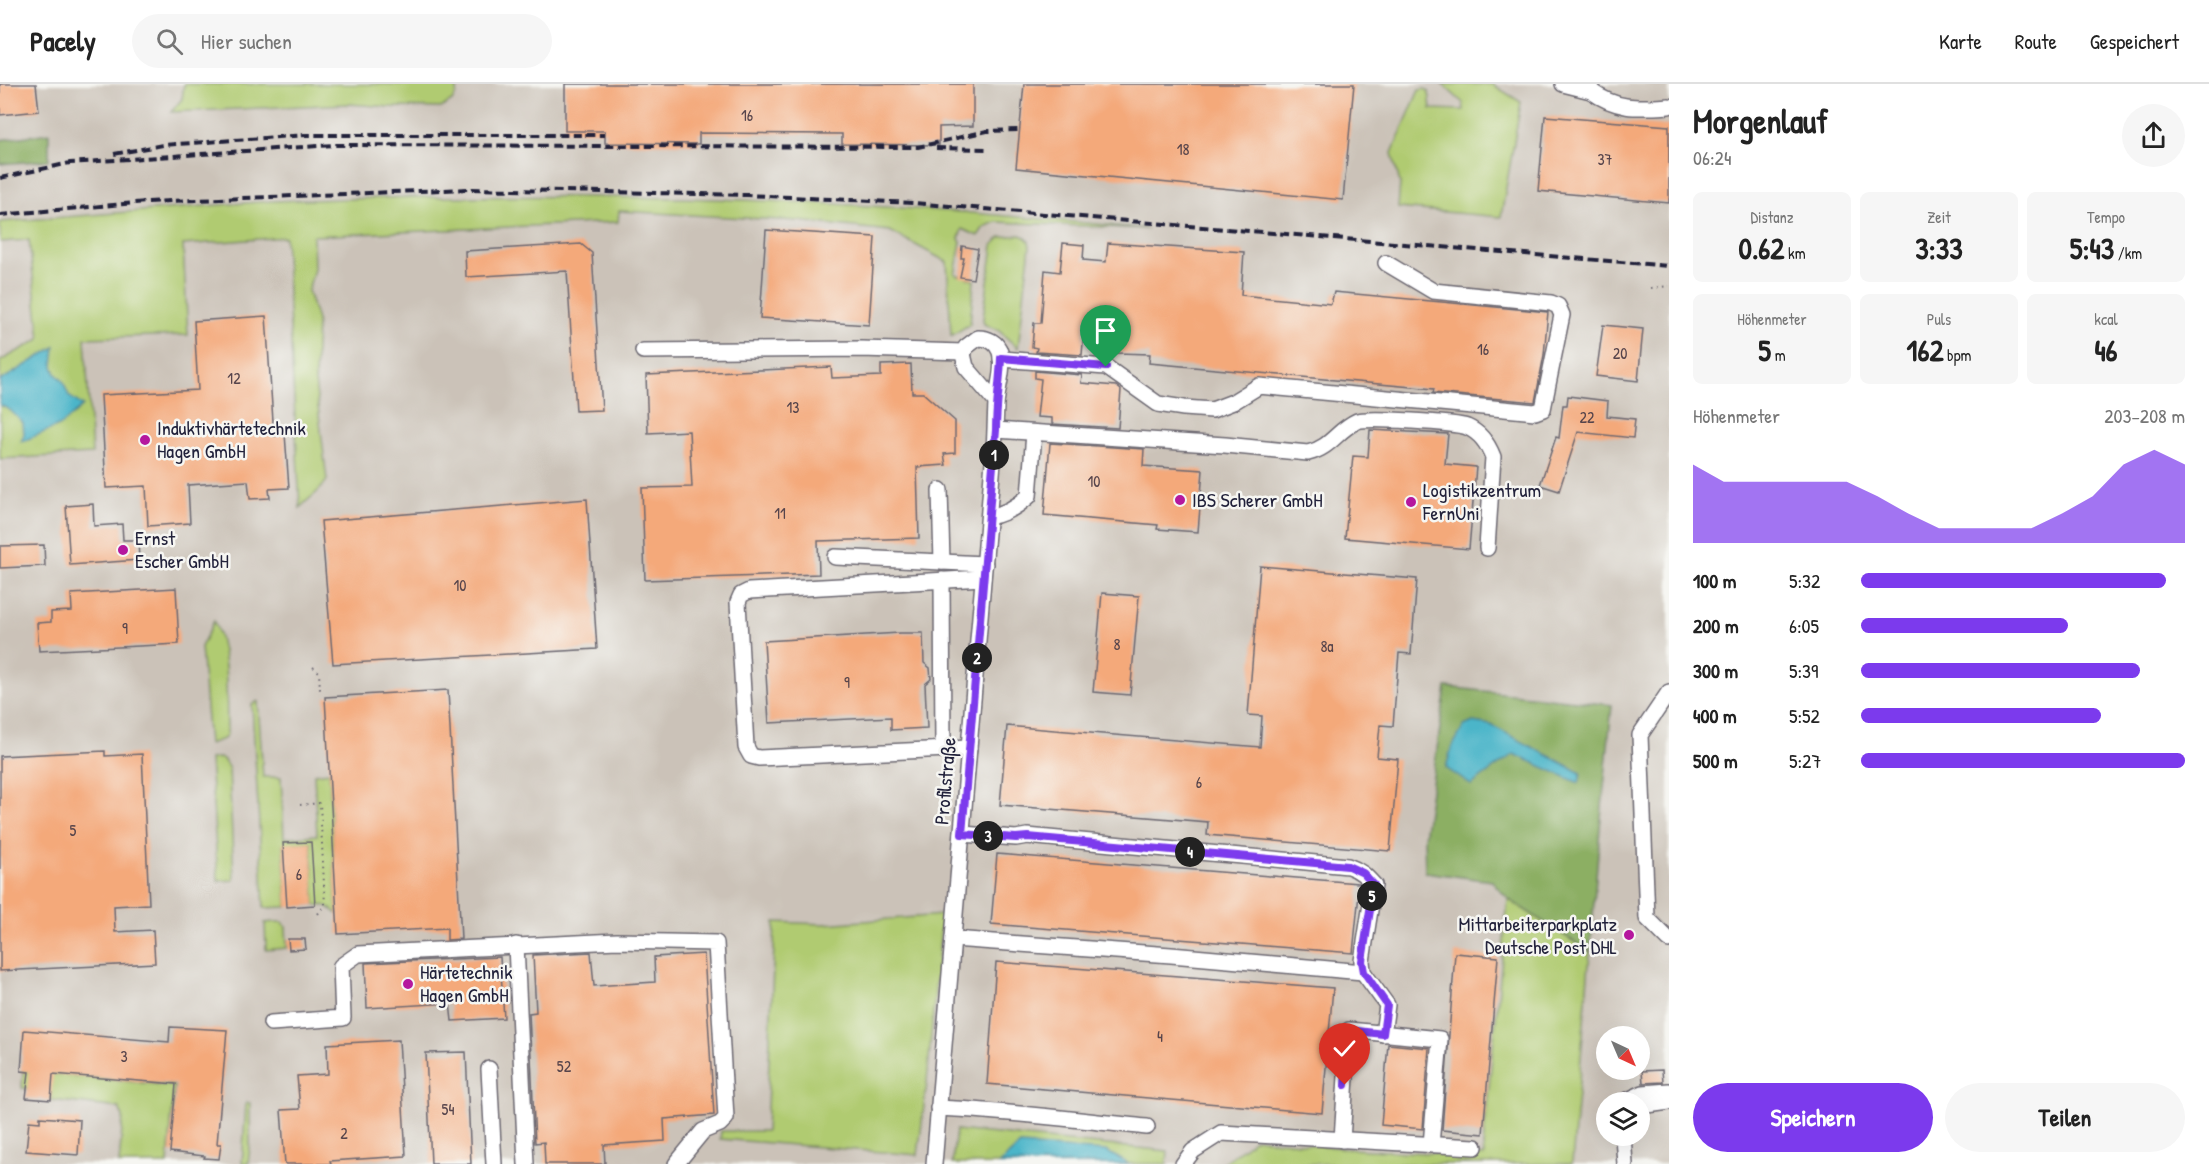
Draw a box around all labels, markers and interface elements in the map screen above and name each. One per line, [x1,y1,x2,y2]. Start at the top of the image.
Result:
search box [132,14,552,68]
text: Pacely [30,22,96,60]
icon: search [153,25,186,58]
text: Hier suchen [201,26,292,56]
text: Karte [1939,27,1982,56]
text: Route [2015,27,2057,56]
text: Gespeichert [2090,27,2179,56]
text: Morgenlauf [1693,99,1828,143]
house number: 16 [741,104,753,126]
button: share [2122,104,2185,167]
house number: 18 [1177,138,1189,160]
text: 06:24 [1693,144,1731,171]
house number: 37 [1597,148,1613,170]
text: Distanz [1750,206,1794,228]
text: Zeit [1927,206,1951,228]
text: Tempo [2087,206,2125,228]
text: 0.62 [1738,228,1784,268]
text: 3:33 [1915,228,1963,268]
text: 5:43 [2070,228,2114,268]
text: km [1784,242,1806,264]
text: /km [2114,242,2142,264]
pin [1080,305,1131,367]
text: Höhenmeter [1737,308,1807,330]
text: Puls [1927,308,1951,330]
text: kcal [2094,308,2118,330]
icon: arrive [1089,314,1122,347]
text: 5 [1758,330,1771,370]
text: 162 [1907,330,1943,370]
text: 46 [2094,330,2118,370]
house number: 16 [1477,338,1489,360]
house number: 20 [1613,342,1627,364]
text: m [1771,344,1786,366]
text: bpm [1943,344,1971,366]
house number: 12 [227,367,241,389]
house number: 13 [787,396,799,418]
text: Höhenmeter [1693,402,1780,429]
text: 203–208 m [2104,402,2185,429]
house number: 22 [1580,406,1595,428]
place label: Induktivhärtetechnik Hagen GmbH [157,414,306,464]
marker: Induktivhärtetechnik Hagen GmbH [138,433,152,447]
pin: 1 [979,440,1009,470]
text: 1 [991,444,997,466]
house number: 10 [1088,470,1100,492]
place label: Logistikzentrum FernUni [1422,476,1541,526]
place label: IBS Scherer GmbH [1192,486,1323,513]
marker: IBS Scherer GmbH [1173,493,1187,507]
marker: Logistikzentrum FernUni [1404,495,1418,509]
house number: 11 [774,502,786,524]
place label: Ernst Escher GmbH [135,524,229,574]
marker: Ernst Escher GmbH [116,543,130,557]
text: 100 m [1693,567,1736,594]
text: 5:32 [1789,567,1820,594]
house number: 10 [454,574,466,596]
text: 200 m [1693,612,1738,639]
text: 6:05 [1789,612,1819,639]
house number: 9 [122,617,128,639]
house number: 8 [1114,633,1121,655]
house number: 8a [1320,635,1334,657]
pin: 2 [962,643,992,673]
text: 2 [973,647,981,669]
text: 300 m [1693,657,1738,684]
text: 5:39 [1789,657,1818,684]
house number: 9 [844,671,850,693]
text: 400 m [1693,702,1737,729]
text: 5:52 [1789,702,1820,729]
street label: Profilstraße [927,736,962,826]
text: 500 m [1693,747,1738,774]
text: 5:27 [1789,747,1821,774]
house number: 6 [1196,771,1202,793]
house number: 5 [70,819,77,841]
pin: 3 [973,821,1003,851]
text: 3 [984,825,992,847]
pin: 4 [1175,837,1205,867]
text: 4 [1187,841,1193,863]
house number: 6 [296,863,302,885]
pin: 5 [1357,881,1387,911]
text: 5 [1369,885,1375,907]
place label: Mittarbeiterparkplatz Deutsche Post DHL [1459,910,1617,960]
marker: Mittarbeiterparkplatz Deutsche Post DHL [1622,928,1636,942]
place label: Härtetechnik Hagen GmbH [420,958,513,1008]
marker: Härtetechnik Hagen GmbH [401,977,415,991]
pin [1319,1023,1370,1085]
house number: 4 [1157,1025,1163,1047]
north arrow [1596,1026,1650,1080]
map controls [1596,1026,1650,1146]
icon: check [1328,1032,1361,1065]
house number: 3 [120,1045,128,1067]
house number: 52 [557,1055,572,1077]
button: Speichern [1693,1083,1933,1152]
button: Teilen [1945,1083,2185,1152]
button: layers [1596,1092,1650,1146]
house number: 54 [442,1098,454,1120]
house number: 2 [340,1122,348,1144]

